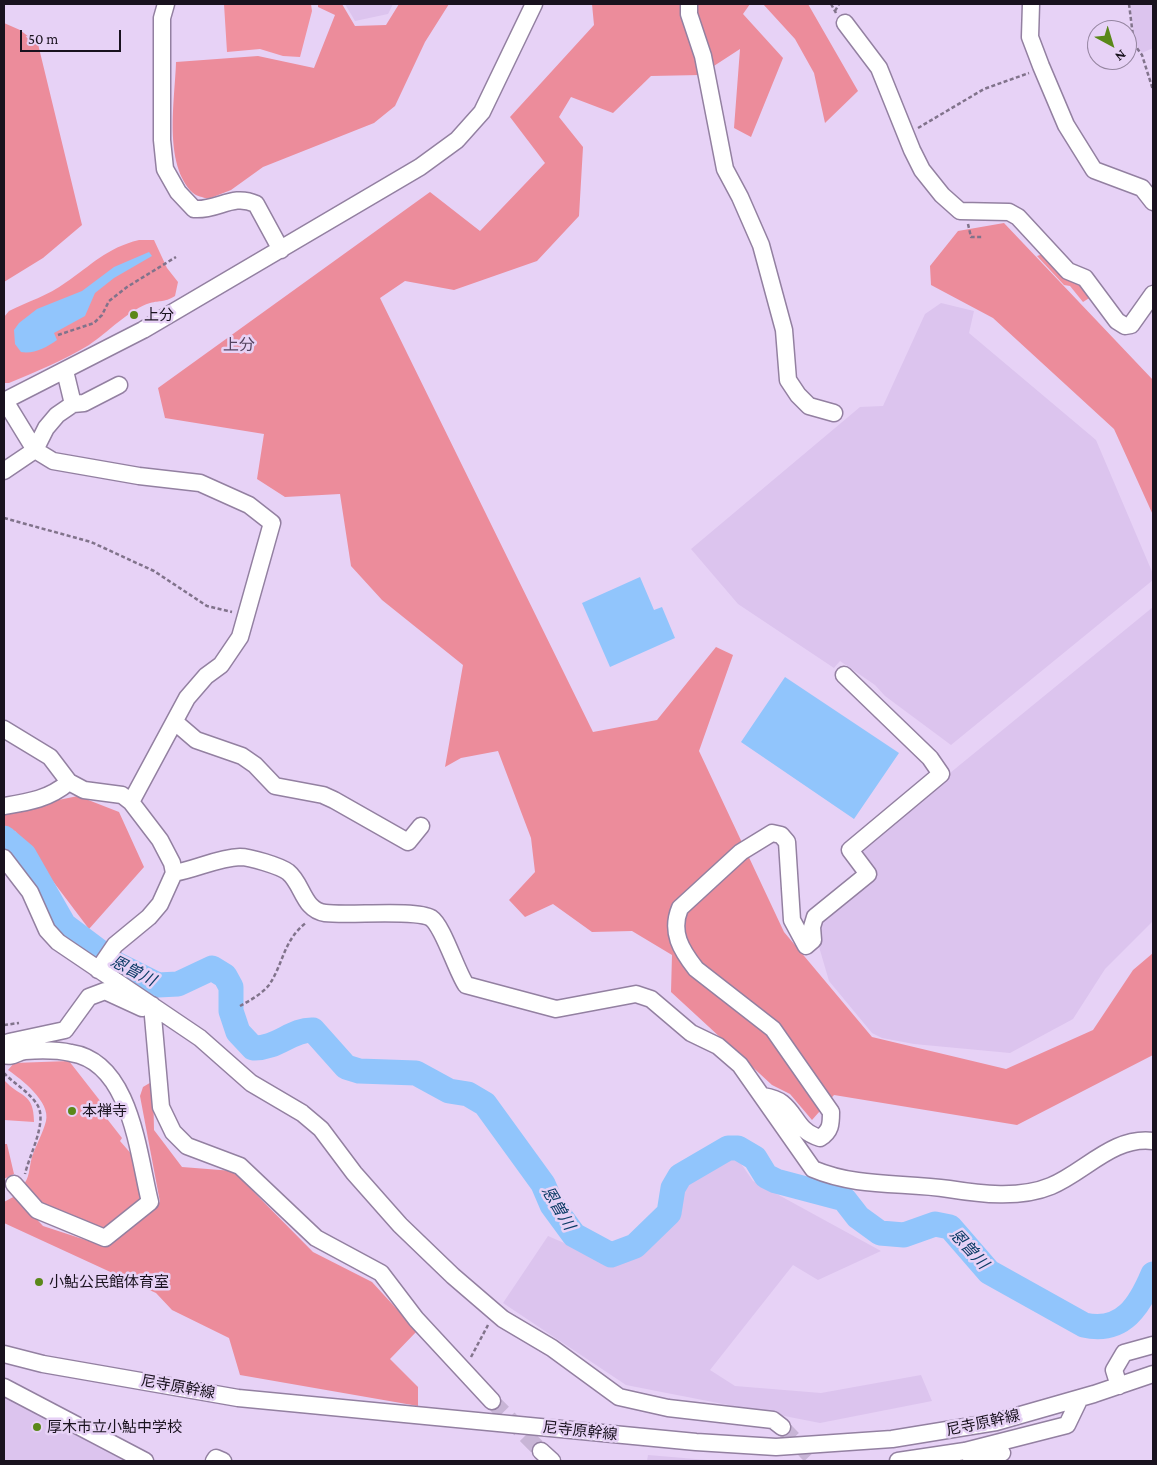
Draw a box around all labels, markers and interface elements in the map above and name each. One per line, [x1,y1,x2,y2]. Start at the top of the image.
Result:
scale bar [22,20,124,52]
north arrow [1087,20,1137,70]
text: 50 m [28,31,58,47]
text: N [1112,47,1130,65]
place label: 上分 [144,306,174,324]
marker: 上分 [128,309,140,321]
district label: 上分 [223,335,255,355]
water label: 恩曽川 [107,952,159,990]
place label: 本禅寺 [82,1102,127,1120]
marker: 本禅寺 [66,1105,78,1117]
water label: 恩曽川 [537,1182,579,1234]
water label: 恩曽川 [946,1225,992,1273]
place label: 小鮎公民館体育室 [49,1273,169,1291]
marker: 小鮎公民館体育室 [33,1276,45,1288]
street label: 尼寺原幹線 [140,1372,216,1402]
street label: 尼寺原幹線 [944,1406,1022,1440]
place label: 厚木市立小鮎中学校 [47,1418,182,1436]
street label: 尼寺原幹線 [542,1418,618,1444]
marker: 厚木市立小鮎中学校 [31,1421,43,1433]

